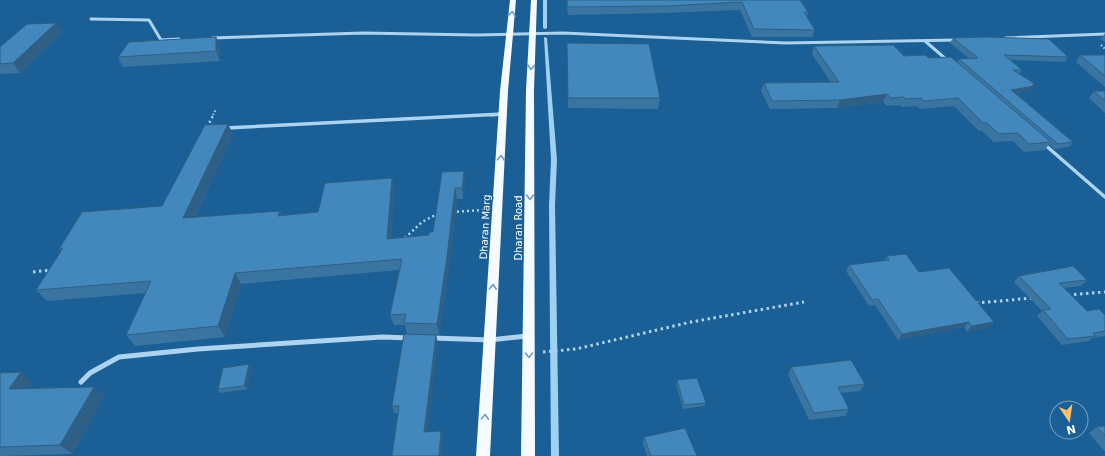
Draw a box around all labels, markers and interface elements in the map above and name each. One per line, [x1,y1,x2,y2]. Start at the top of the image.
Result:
one-way arrow [507,11,516,17]
one-way arrow [527,64,536,70]
one-way arrow [496,155,505,161]
street label: Dharan Marg [478,194,492,260]
one-way arrow [526,194,534,200]
street label: Dharan Road [513,195,524,261]
one-way arrow [488,284,497,290]
one-way arrow [525,352,533,358]
north arrow [1049,400,1089,440]
one-way arrow [481,414,490,420]
text: N [1065,422,1077,437]

